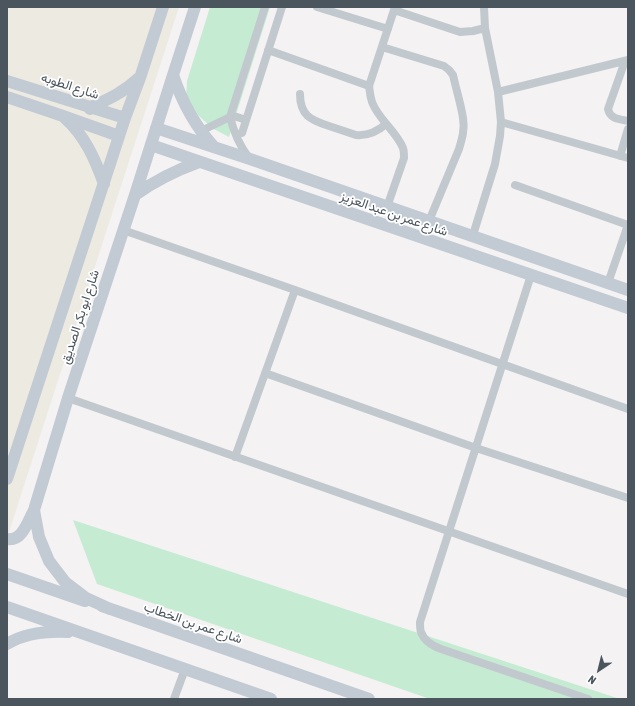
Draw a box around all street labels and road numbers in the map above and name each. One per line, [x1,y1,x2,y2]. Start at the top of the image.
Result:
street label: شارع الطوبه [39,69,101,103]
street label: شارع عمر بن عبد العزيز [338,188,450,240]
street label: شارع ابو بكر الصديق [57,268,103,366]
street label: شارع عمر بن الخطاب [142,599,244,647]

